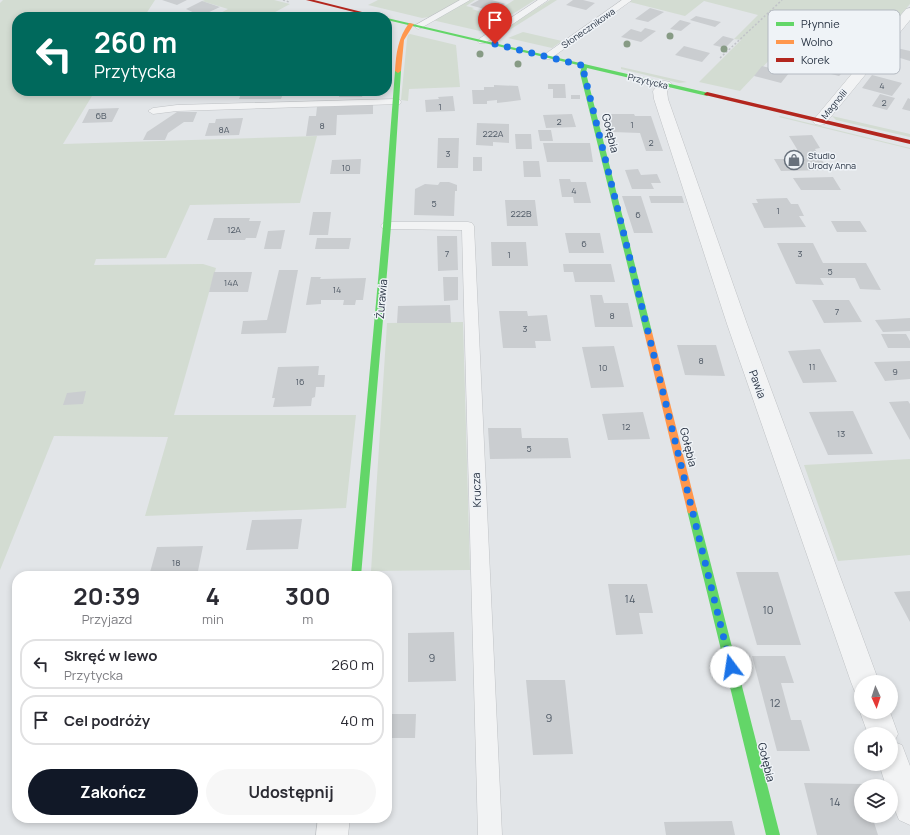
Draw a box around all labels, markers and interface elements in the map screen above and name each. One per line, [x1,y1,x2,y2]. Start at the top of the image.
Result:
pin [478,3,512,44]
street label: Słonecznikowa [558,5,618,51]
icon: arrive [484,9,506,31]
legend [768,10,900,74]
text: Płynnie [801,16,840,31]
text: 260 m [94,23,177,61]
icon: left [28,28,80,80]
text: Wolno [801,34,833,49]
text: Korek [801,52,830,67]
text: Przytycka [94,59,176,83]
street label: Przytycka [627,70,669,92]
house number: 4 [879,79,885,92]
street label: Magnolii [818,86,850,122]
house number: 2 [881,96,887,109]
house number: 1 [438,100,442,113]
house number: 6B [95,109,107,122]
street label: Gołębia [599,112,623,154]
house number: 2 [556,115,562,128]
house number: 1 [630,118,634,131]
house number: 8 [319,119,325,132]
house number: 8A [219,123,230,136]
house number: 222A [483,127,504,140]
house number: 2 [648,136,654,149]
house number: 3 [446,147,451,160]
shop icon: Studio Urody Anna [783,149,805,171]
place label: Studio Urody Anna [808,149,856,172]
house number: 10 [342,161,351,174]
house number: 4 [571,184,577,197]
house number: 5 [431,197,437,210]
house number: 1 [776,204,780,217]
house number: 222B [511,207,532,220]
house number: 6 [635,208,641,221]
house number: 12A [227,223,241,236]
house number: 6 [581,237,587,250]
house number: 7 [445,247,450,260]
house number: 3 [798,247,803,260]
house number: 1 [507,248,511,261]
house number: 5 [827,265,833,278]
house number: 14A [224,276,239,289]
street label: Żurawia [372,278,390,320]
house number: 14 [333,283,341,296]
house number: 7 [835,305,840,318]
house number: 8 [609,309,615,322]
house number: 3 [523,322,528,335]
house number: 8 [698,354,704,367]
house number: 11 [808,360,816,373]
house number: 10 [599,361,608,374]
house number: 9 [892,365,898,378]
street label: Pawia [746,368,770,400]
house number: 16 [295,375,305,388]
house number: 12 [622,420,630,433]
street label: Gołębia [677,426,701,468]
house number: 13 [837,427,845,440]
house number: 5 [526,442,532,455]
street label: Krucza [468,472,484,508]
house number: 18 [172,556,180,569]
text: 20:39 [73,579,141,612]
text: 4 [206,579,220,612]
text: 300 [285,579,331,612]
house number: 14 [625,591,635,606]
house number: 10 [762,602,774,617]
text: Przyjazd [82,610,132,628]
text: min [202,610,224,628]
text: m [302,610,313,628]
text: Skręć w lewo [64,645,158,666]
position arrow [710,646,752,688]
house number: 9 [429,650,436,665]
icon: left [30,653,52,675]
text: 260 m [331,654,374,675]
text: Przytycka [64,666,123,684]
north arrow [854,675,898,719]
map controls [854,675,898,823]
house number: 12 [770,695,780,710]
icon: arrive [30,709,52,731]
text: Cel podróży [64,710,150,731]
text: 40 m [340,710,374,731]
house number: 9 [546,710,553,725]
button: sound [854,727,898,771]
street label: Gołębia [755,741,779,783]
button: Zakończ [28,769,198,815]
button: Udostępnij [206,769,376,815]
button: layers [854,779,898,823]
house number: 14 [830,794,840,809]

